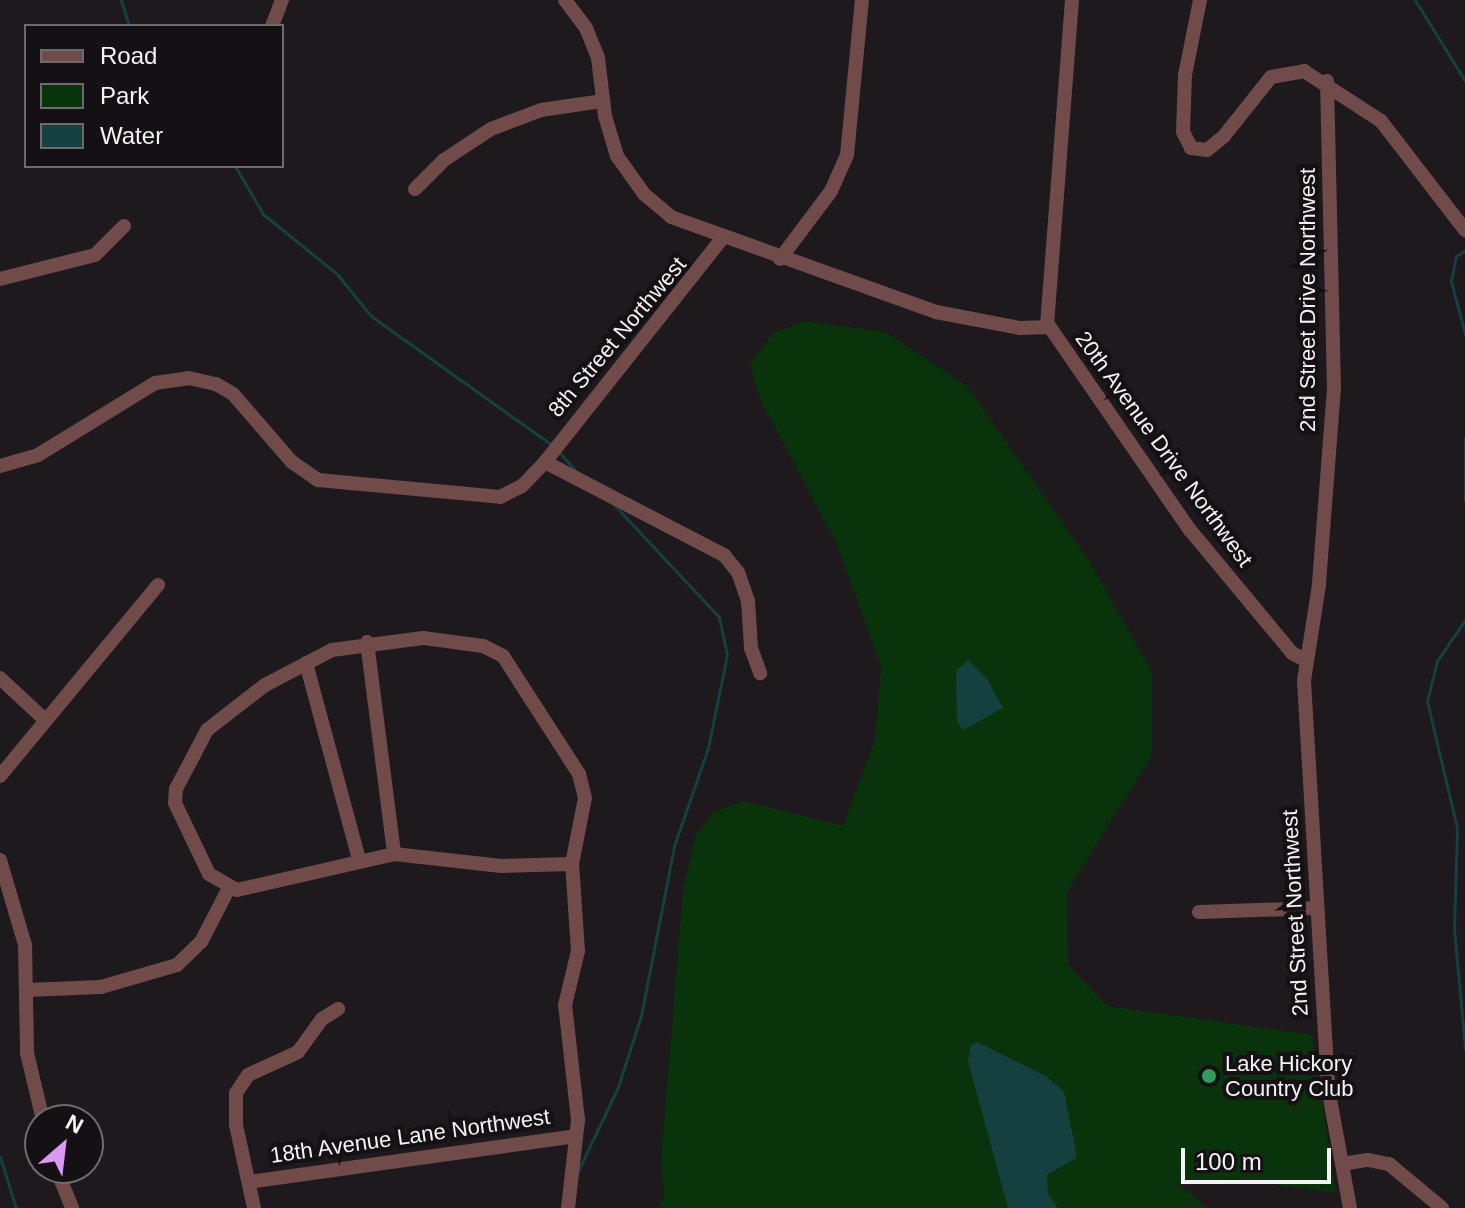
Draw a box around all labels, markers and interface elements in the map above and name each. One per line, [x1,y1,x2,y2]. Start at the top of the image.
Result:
legend [24,24,284,168]
text: Road [100,42,157,69]
text: Park [100,82,149,109]
text: Water [100,122,163,149]
street label: 2nd Street Drive Northwest [1295,168,1321,432]
street label: 8th Street Northwest [542,252,692,422]
street label: 20th Avenue Drive Northwest [1069,326,1259,572]
street label: 2nd Street Northwest [1276,809,1314,1017]
place label: Lake Hickory Country Club [1225,1050,1353,1102]
marker: Lake Hickory Country Club [1200,1067,1218,1085]
street label: 18th Avenue Lane Northwest [268,1103,552,1169]
north arrow [24,1104,104,1184]
text: N [62,1109,87,1139]
scale bar [1185,1132,1335,1182]
text: 100 m [1195,1148,1262,1175]

